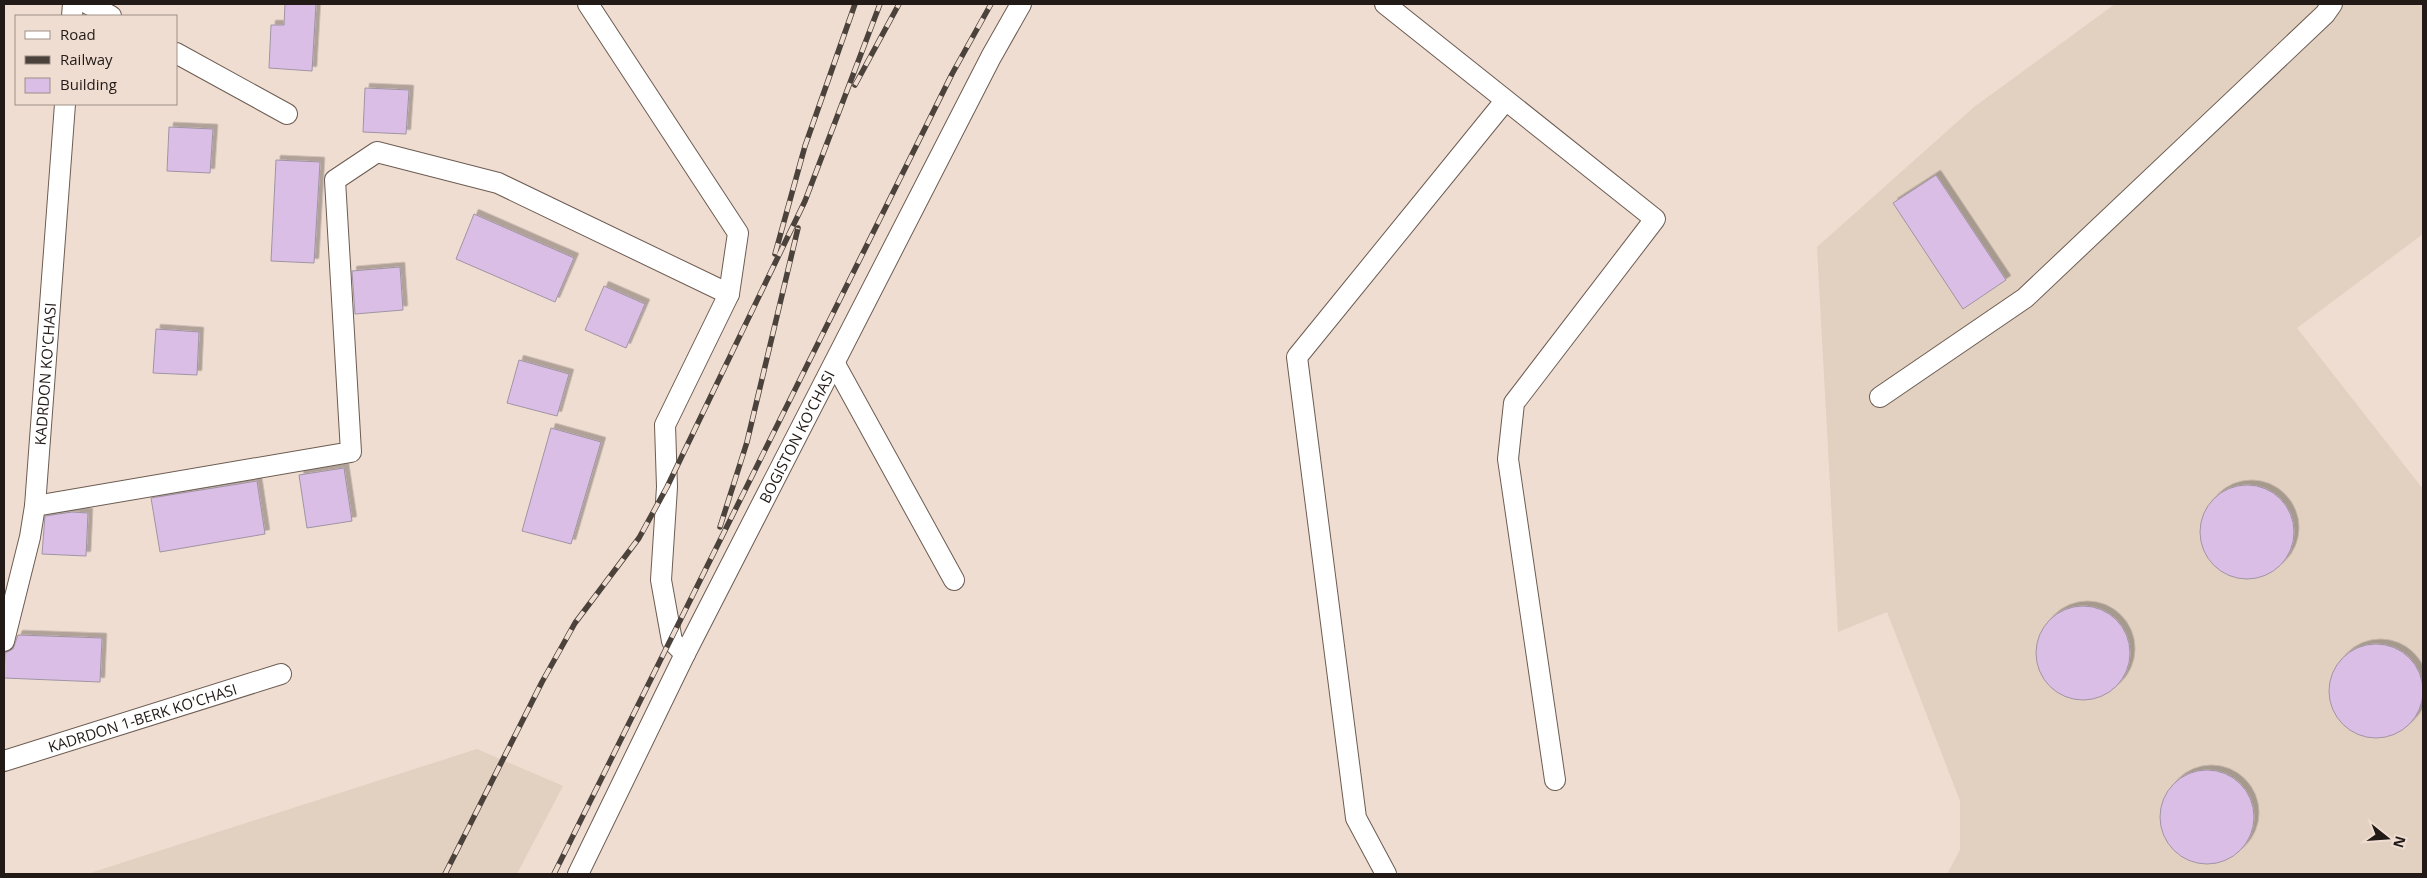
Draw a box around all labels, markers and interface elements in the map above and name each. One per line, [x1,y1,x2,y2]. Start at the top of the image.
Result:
legend [15,15,178,105]
text: Road [60,24,96,44]
text: Railway [60,49,113,69]
text: Building [60,74,117,94]
street label: KADRDON KO'CHASI [30,302,60,446]
street label: BOGISTON KO'CHASI [754,367,839,506]
street label: KADRDON 1-BERK KO'CHASI [45,678,239,757]
north arrow [2362,813,2412,863]
text: N [2389,834,2411,850]

